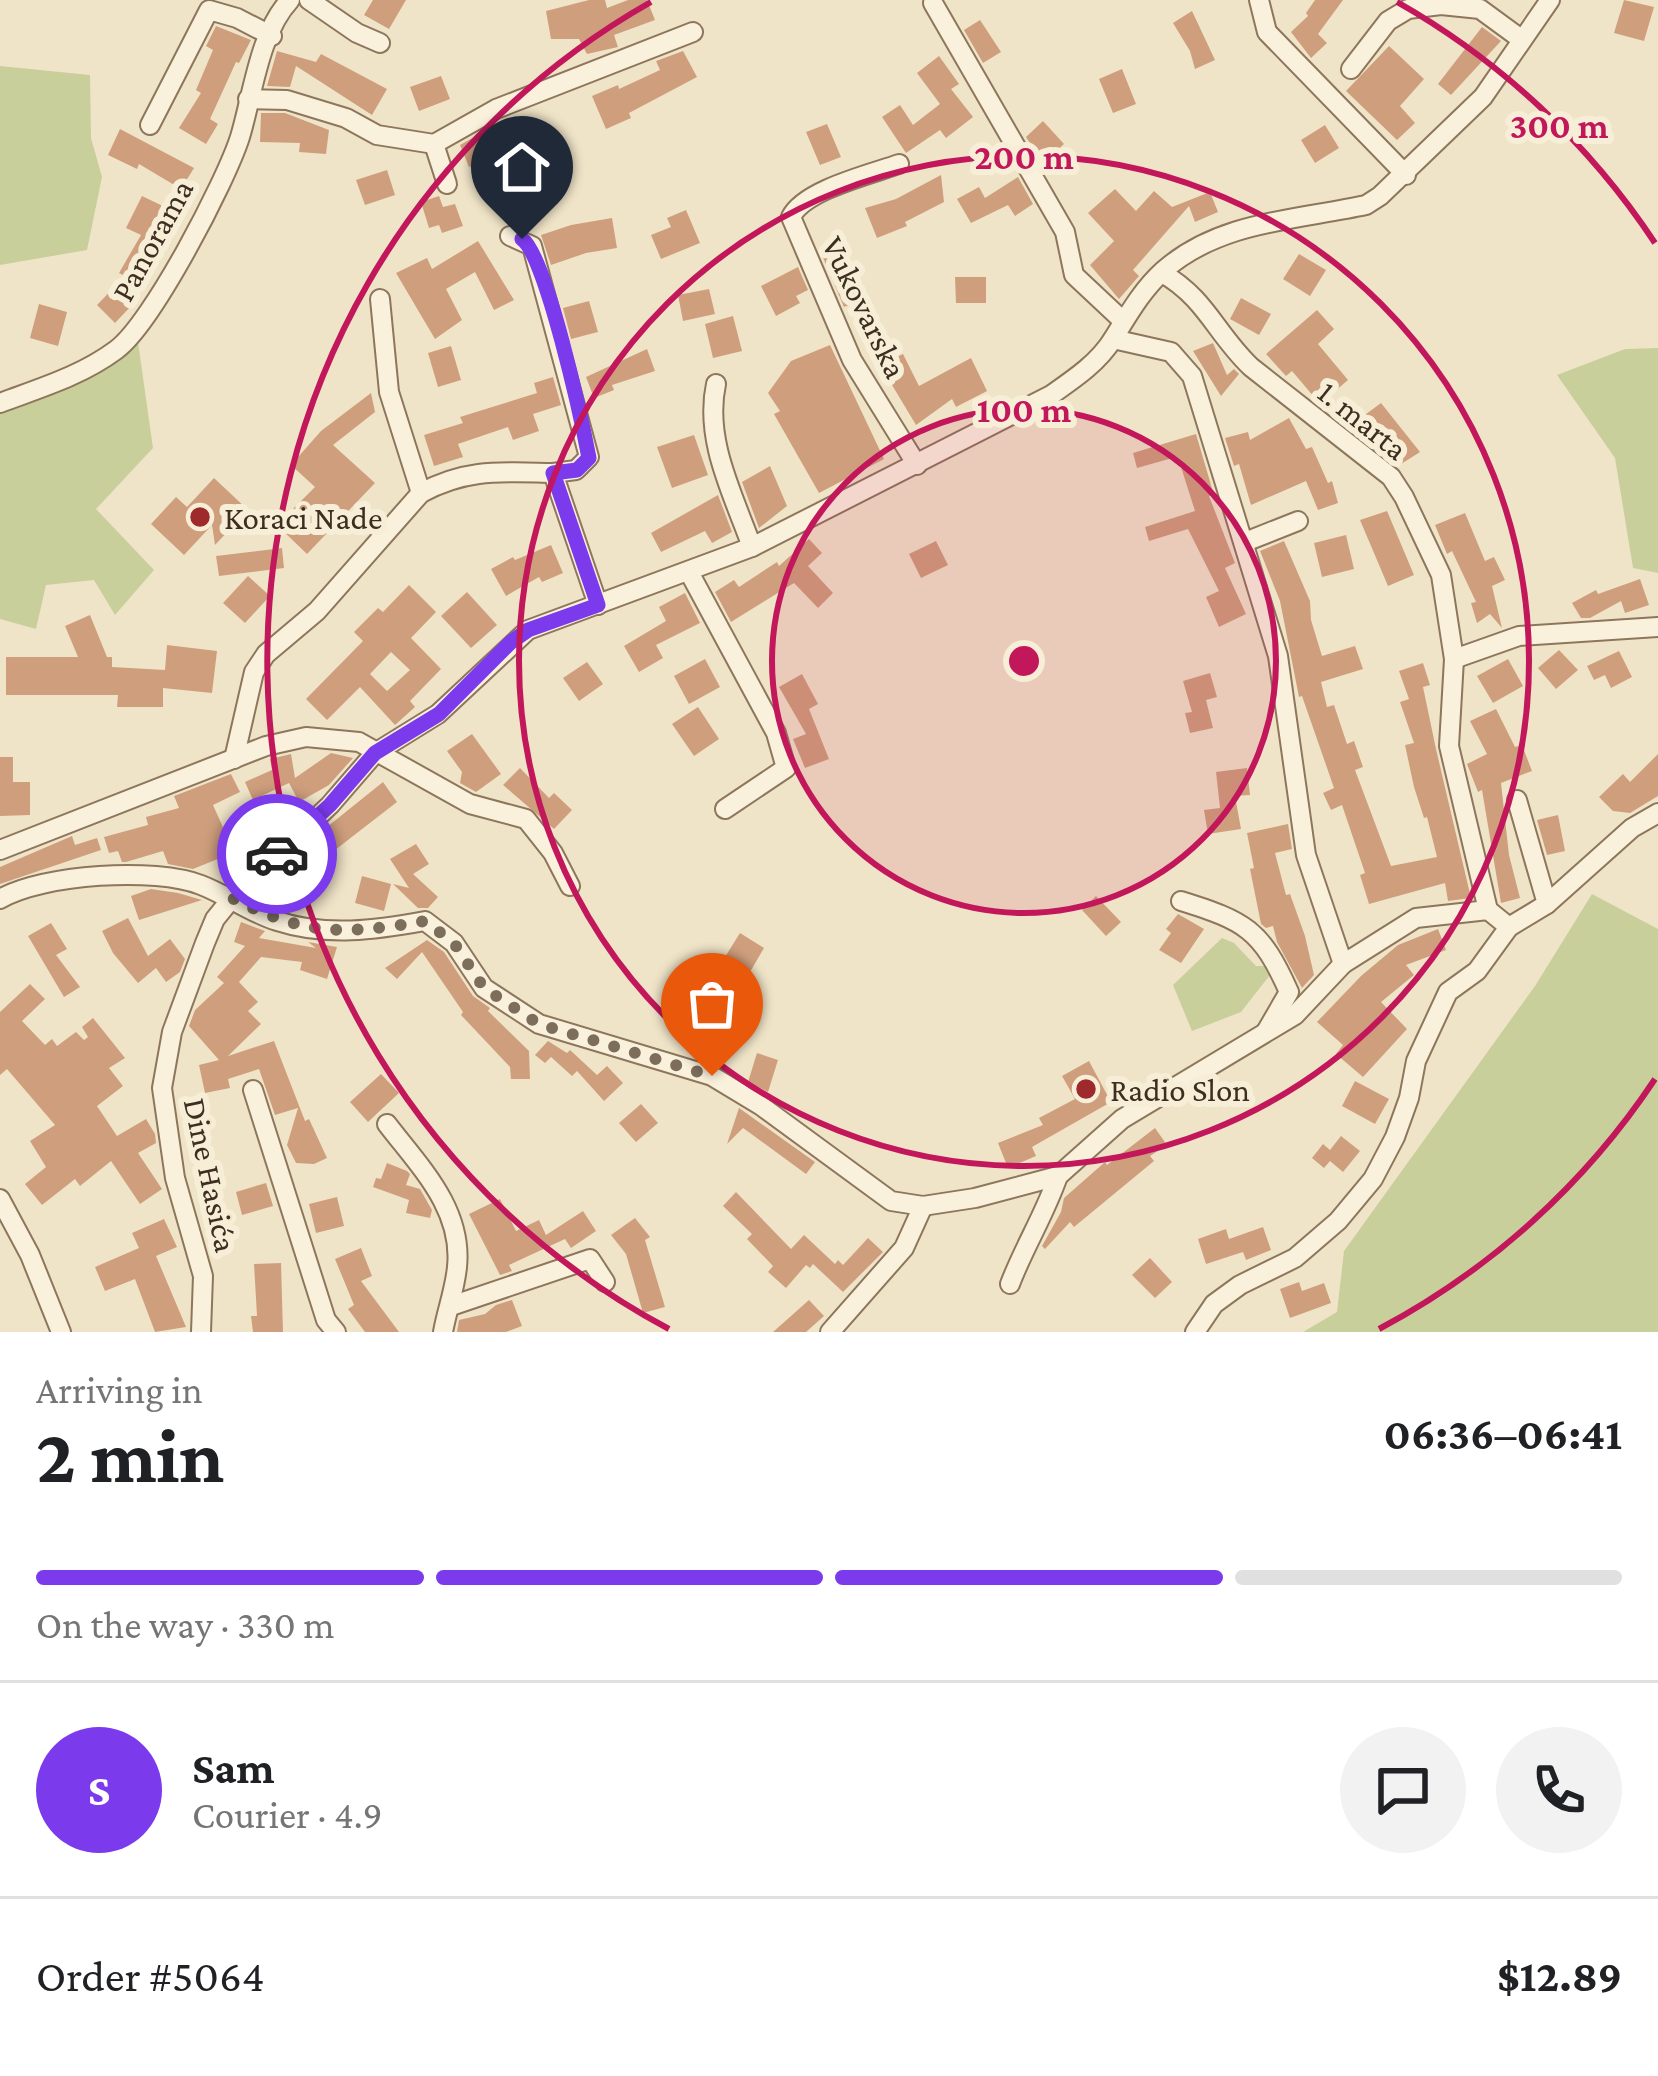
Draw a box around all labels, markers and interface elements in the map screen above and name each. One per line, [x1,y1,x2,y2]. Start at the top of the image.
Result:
text: 300 m [1510,106,1609,146]
pin [471,116,573,239]
icon: home [489,134,555,200]
text: 200 m [974,137,1074,177]
street label: Panorama [103,173,201,307]
street label: Vukovarska [815,230,915,384]
street label: 1. marta [1311,373,1415,467]
text: 100 m [977,390,1072,430]
place label: Koraci Nade [224,499,382,536]
marker: Koraci Nade [187,504,213,530]
centre of rings [1003,640,1045,682]
courier [217,794,337,914]
icon: car [244,821,310,887]
pin [661,953,763,1076]
icon: bag [679,971,745,1037]
place label: Radio Slon [1110,1071,1250,1108]
marker: Radio Slon [1073,1076,1099,1102]
street label: Dine Hasića [177,1095,245,1255]
text: Arriving in [36,1368,203,1411]
text: 06:36–06:41 [1384,1409,1622,1459]
text: 2 min [36,1412,224,1499]
text: On the way · 330 m [36,1603,334,1646]
button: chat [1340,1727,1466,1853]
button: phone [1496,1727,1622,1853]
text: Sam [192,1743,275,1793]
text: S [88,1765,110,1815]
text: Courier · 4.9 [192,1793,383,1836]
text: Order #5064 [36,1951,265,2001]
text: $12.89 [1497,1951,1622,2001]

